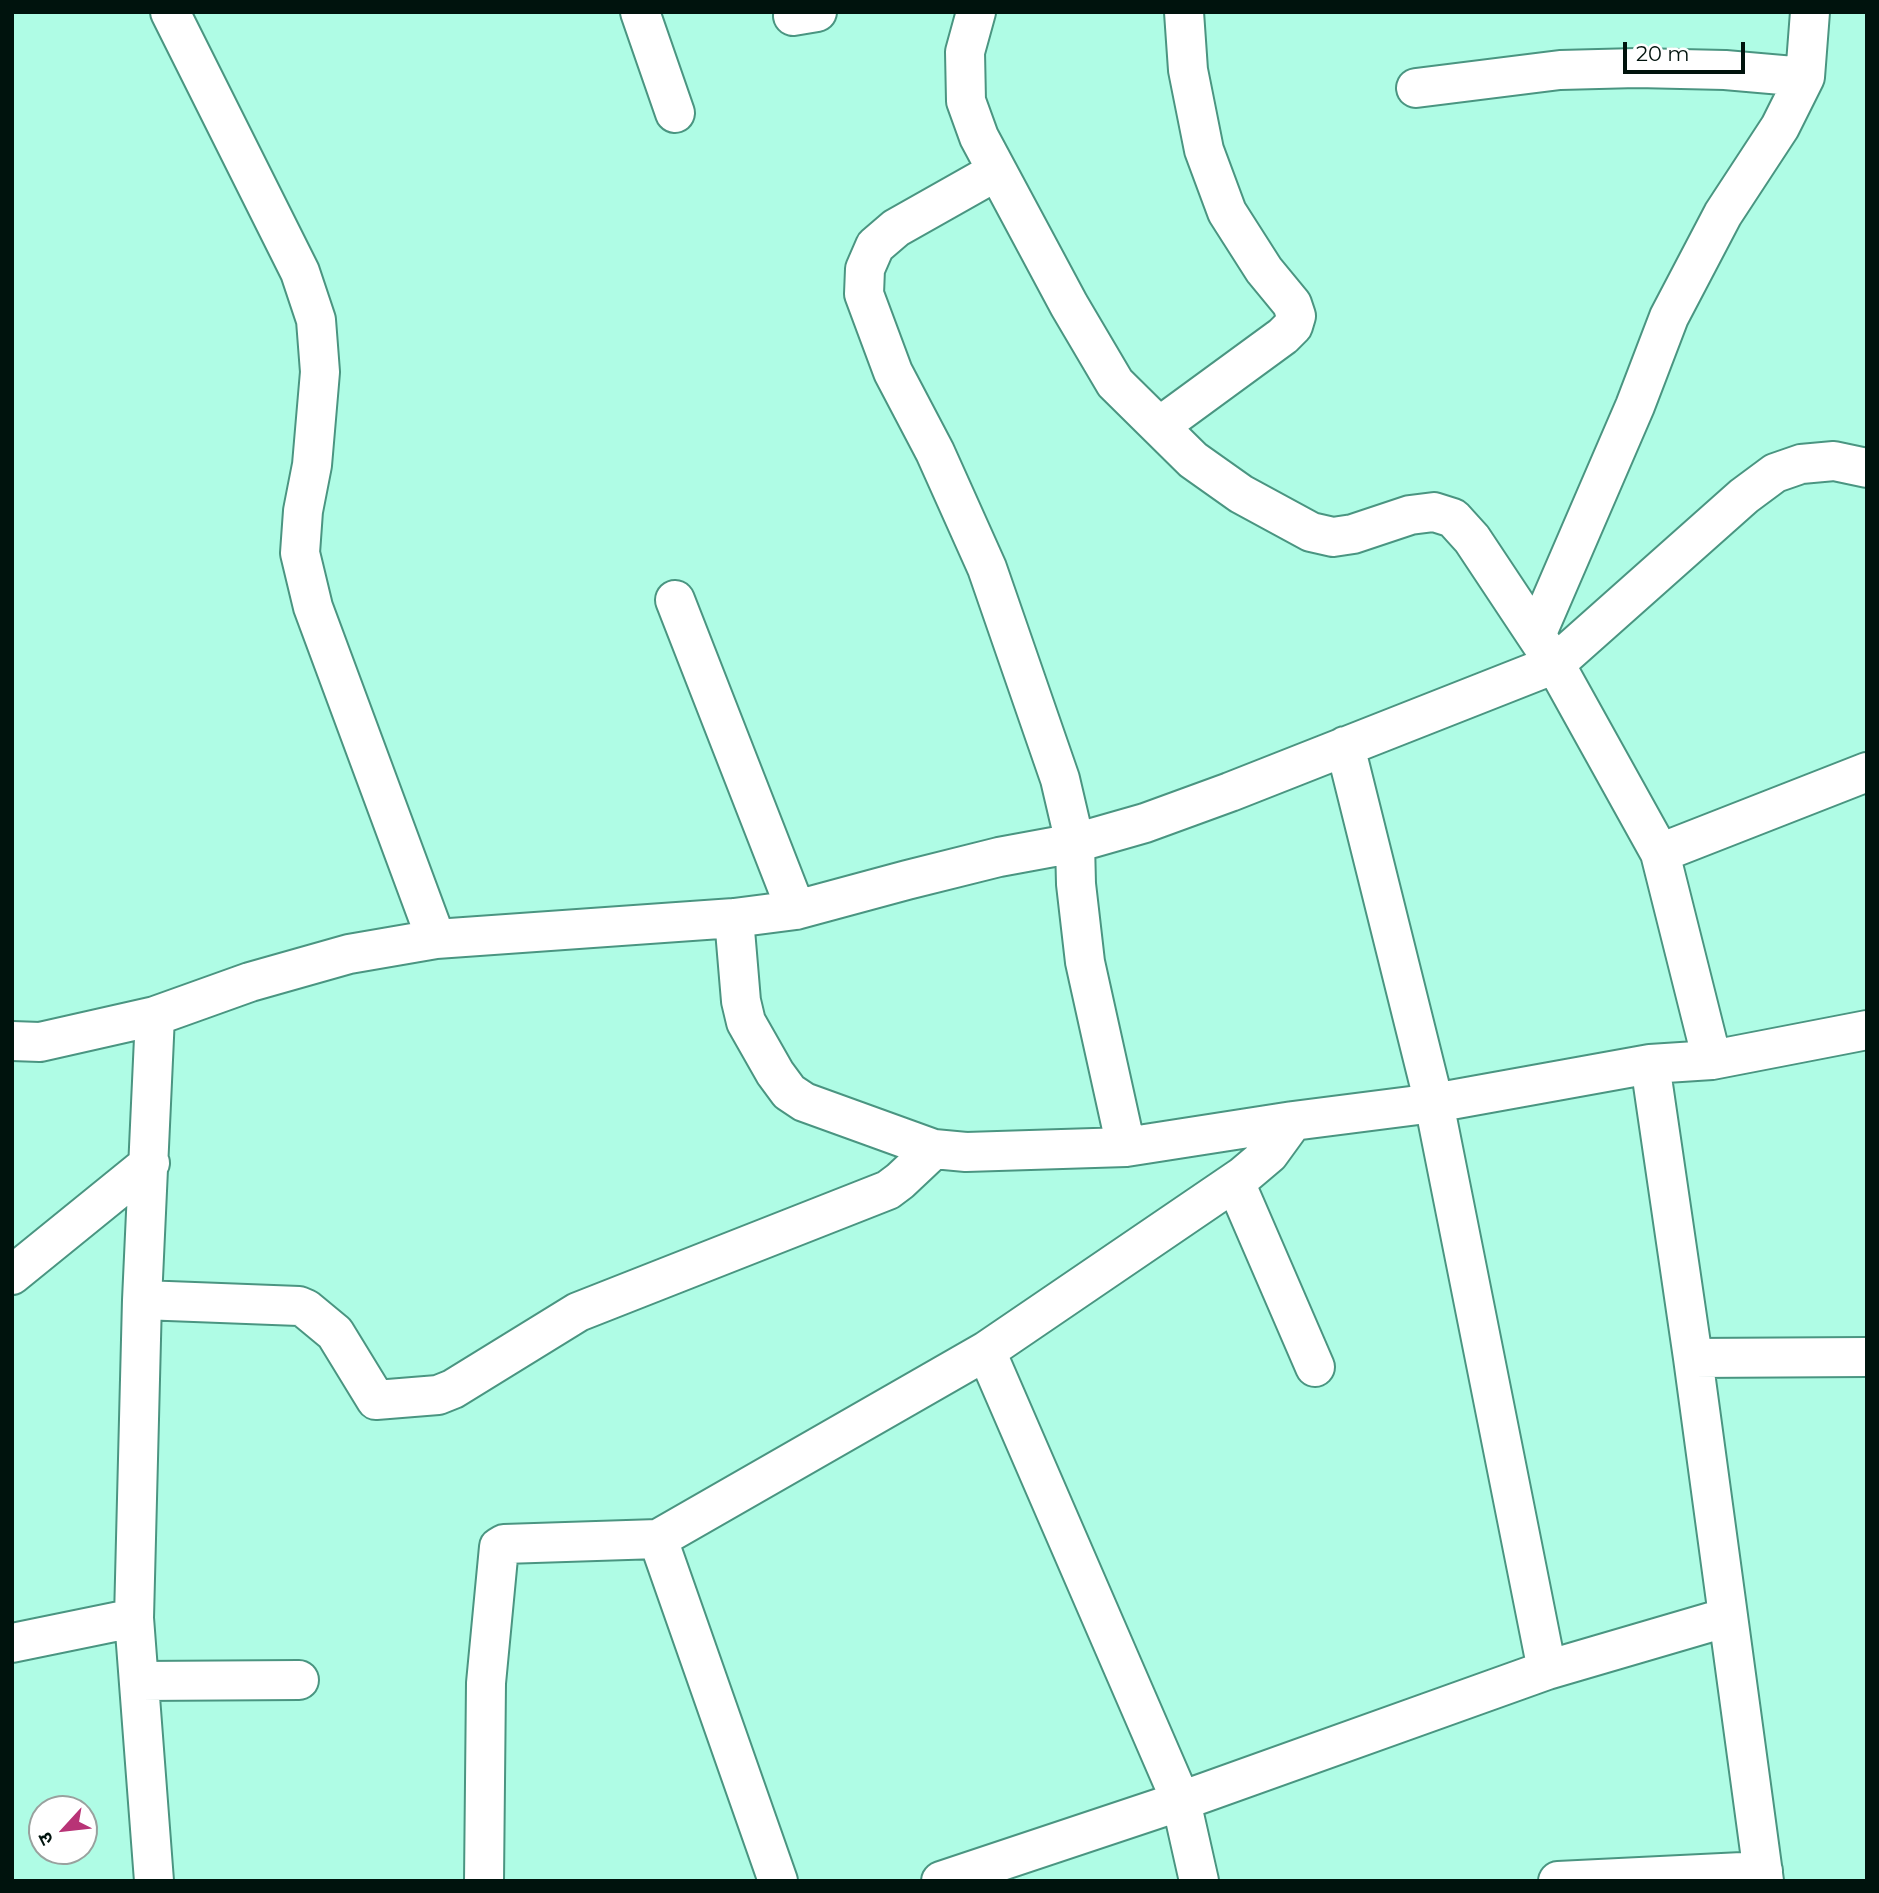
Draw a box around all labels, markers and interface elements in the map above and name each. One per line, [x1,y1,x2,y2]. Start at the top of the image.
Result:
scale bar [1627,28,1750,72]
text: 20 m [1636,41,1690,66]
north arrow [28,1795,98,1865]
text: उ [33,1829,58,1849]

